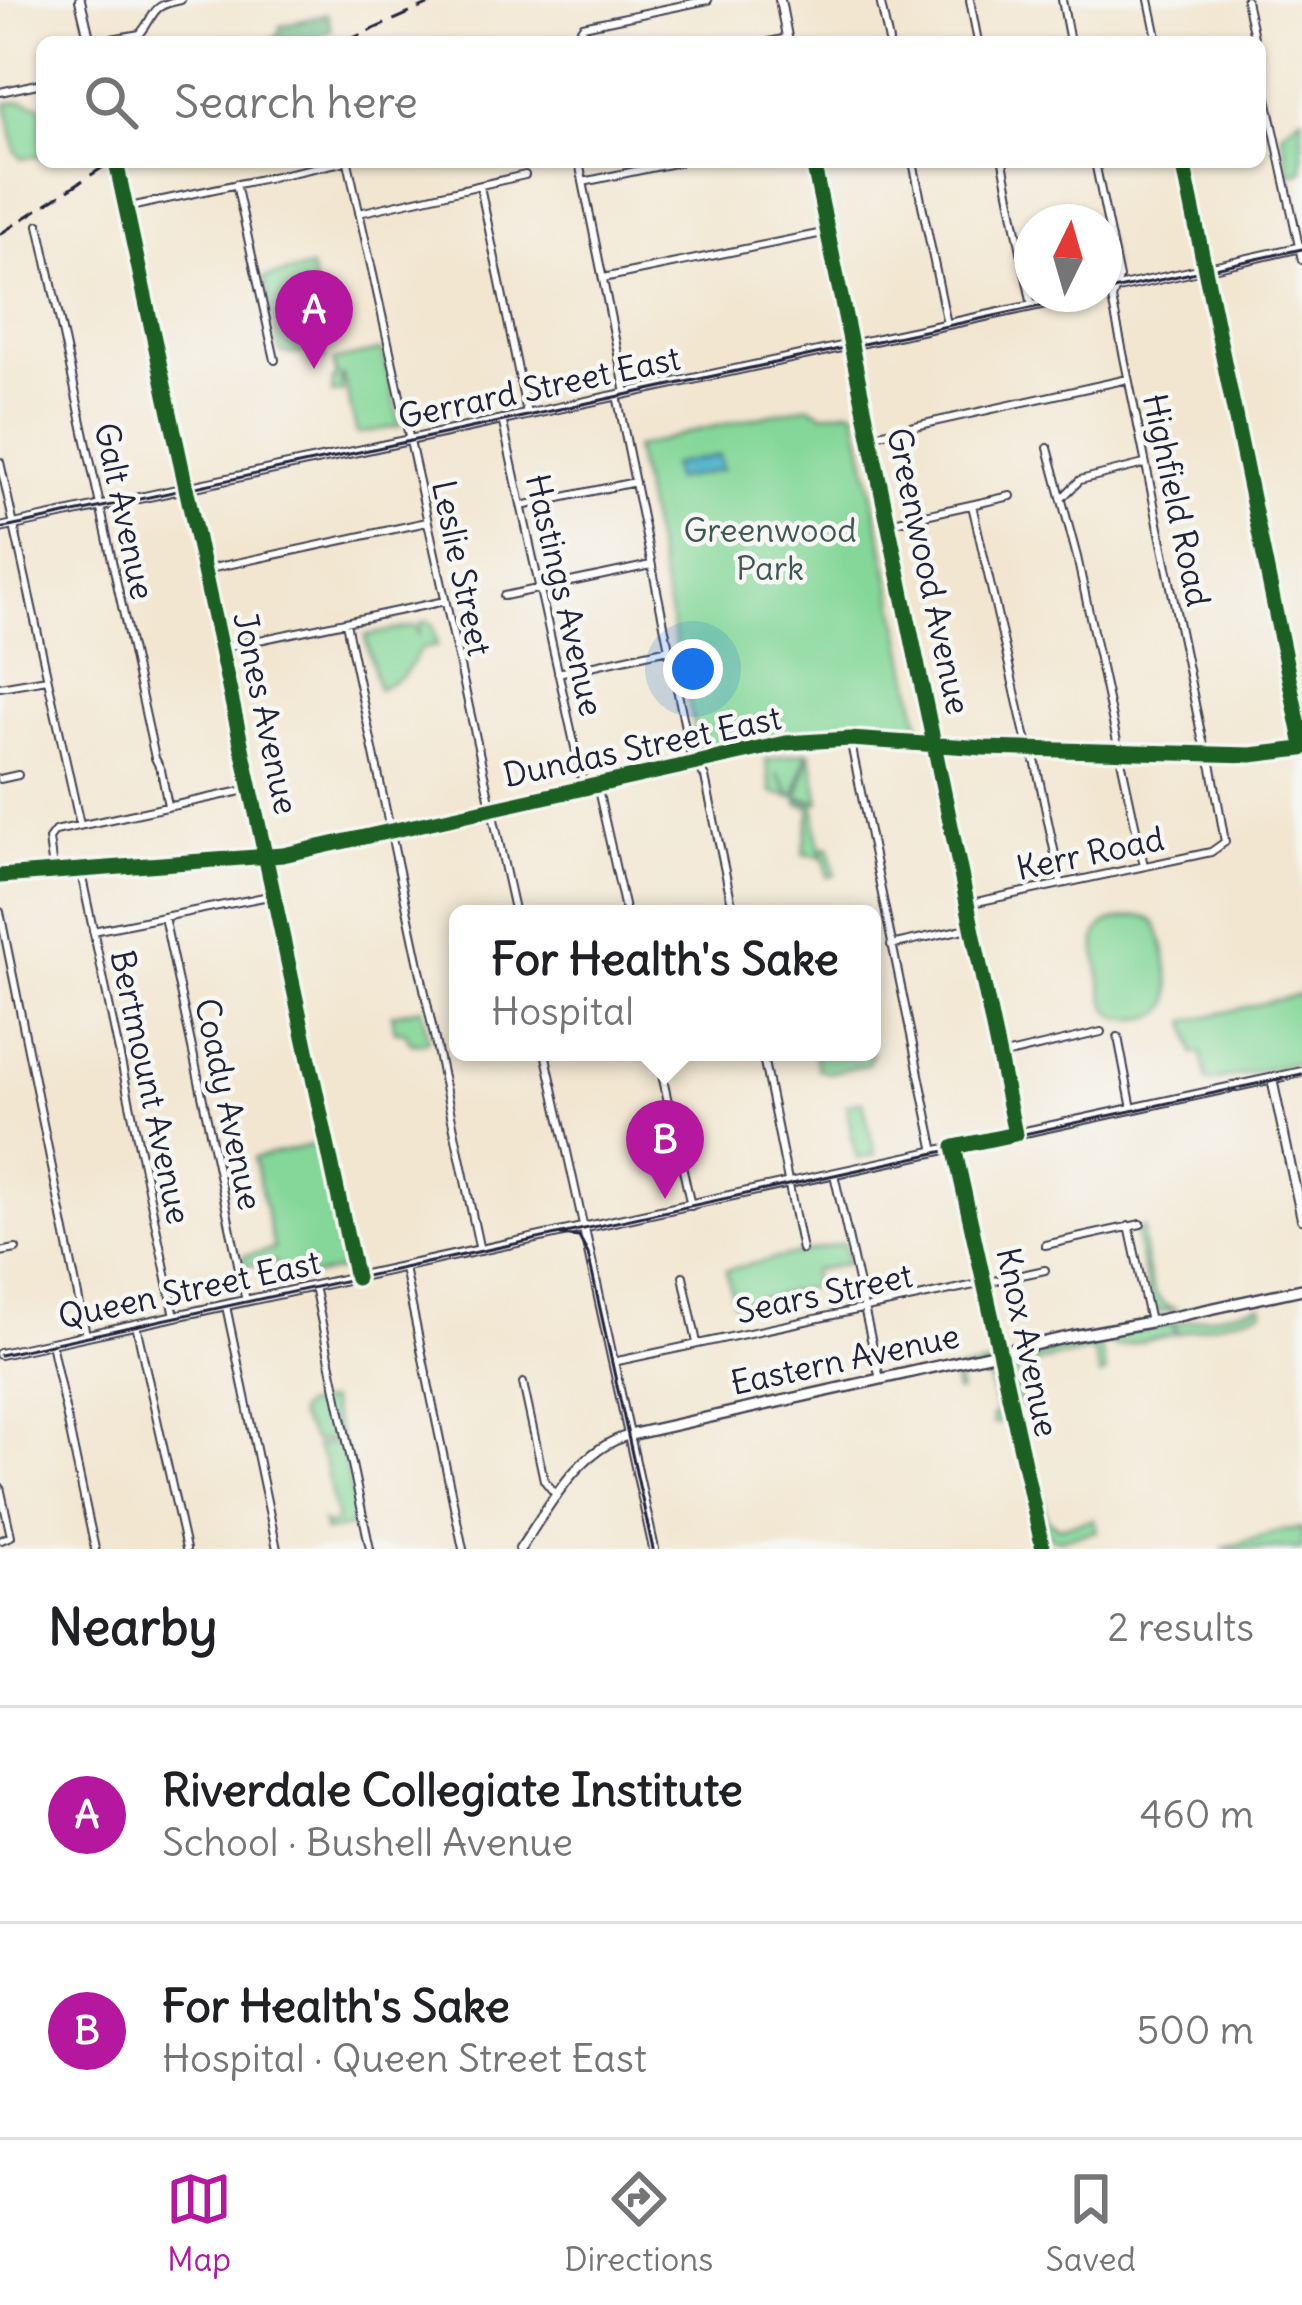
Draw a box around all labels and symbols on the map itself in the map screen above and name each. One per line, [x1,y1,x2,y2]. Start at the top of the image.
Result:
north arrow [1014,204,1122,312]
pin: A [275,270,353,369]
street label: Gerrard Street East [394,337,684,437]
street label: Highfield Road [1134,390,1220,610]
street label: Galt Avenue [86,419,164,603]
street label: Greenwood Avenue [878,424,980,718]
street label: Hastings Avenue [517,470,613,720]
street label: Leslie Street [423,476,501,660]
park label: Greenwood Park [683,509,857,589]
street label: Jones Avenue [224,608,308,818]
your location [663,639,723,699]
street label: Dundas Street East [499,696,785,796]
street label: Kerr Road [1013,817,1167,889]
street label: Bertmount Avenue [101,946,201,1228]
street label: Coady Avenue [186,994,272,1214]
pin: B [626,1100,704,1199]
street label: Queen Street East [54,1241,324,1337]
street label: Knox Avenue [987,1244,1069,1440]
street label: Sears Street [732,1254,916,1332]
street label: Eastern Avenue [727,1314,963,1404]

